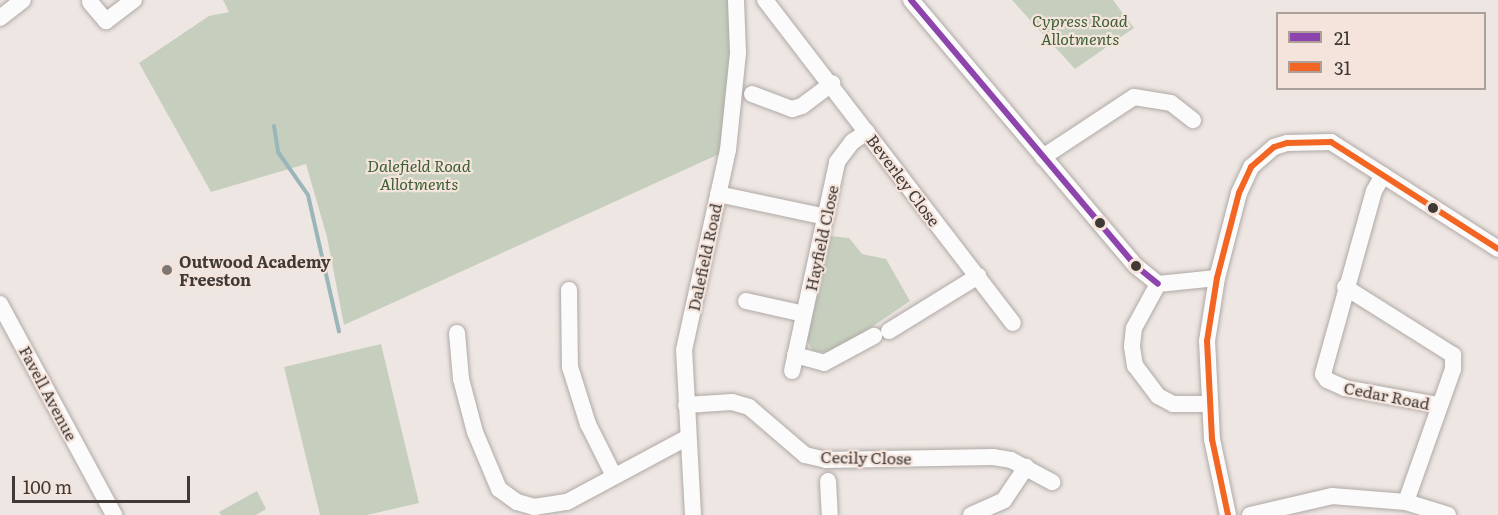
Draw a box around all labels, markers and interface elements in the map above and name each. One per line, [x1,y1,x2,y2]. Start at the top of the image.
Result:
park label: Cypress Road Allotments [1032,10,1128,48]
legend [1276,12,1486,90]
text: 21 [1334,24,1350,51]
text: 31 [1334,54,1351,81]
street label: Beverley Close [863,130,945,230]
park label: Dalefield Road Allotments [367,155,471,193]
street label: Hayfield Close [800,183,842,293]
street label: Dalefield Road [683,201,725,313]
unlabelled marker [1427,202,1439,214]
unlabelled marker [1094,217,1106,229]
place label: Outwood Academy Freeston [179,251,331,289]
unlabelled marker [1130,260,1142,272]
marker: Outwood Academy Freeston [160,263,174,277]
street label: Favell Avenue [16,342,82,444]
street label: Cedar Road [1342,377,1432,413]
street label: Cecily Close [820,447,912,467]
scale bar [15,464,194,502]
text: 100 m [23,473,72,500]

